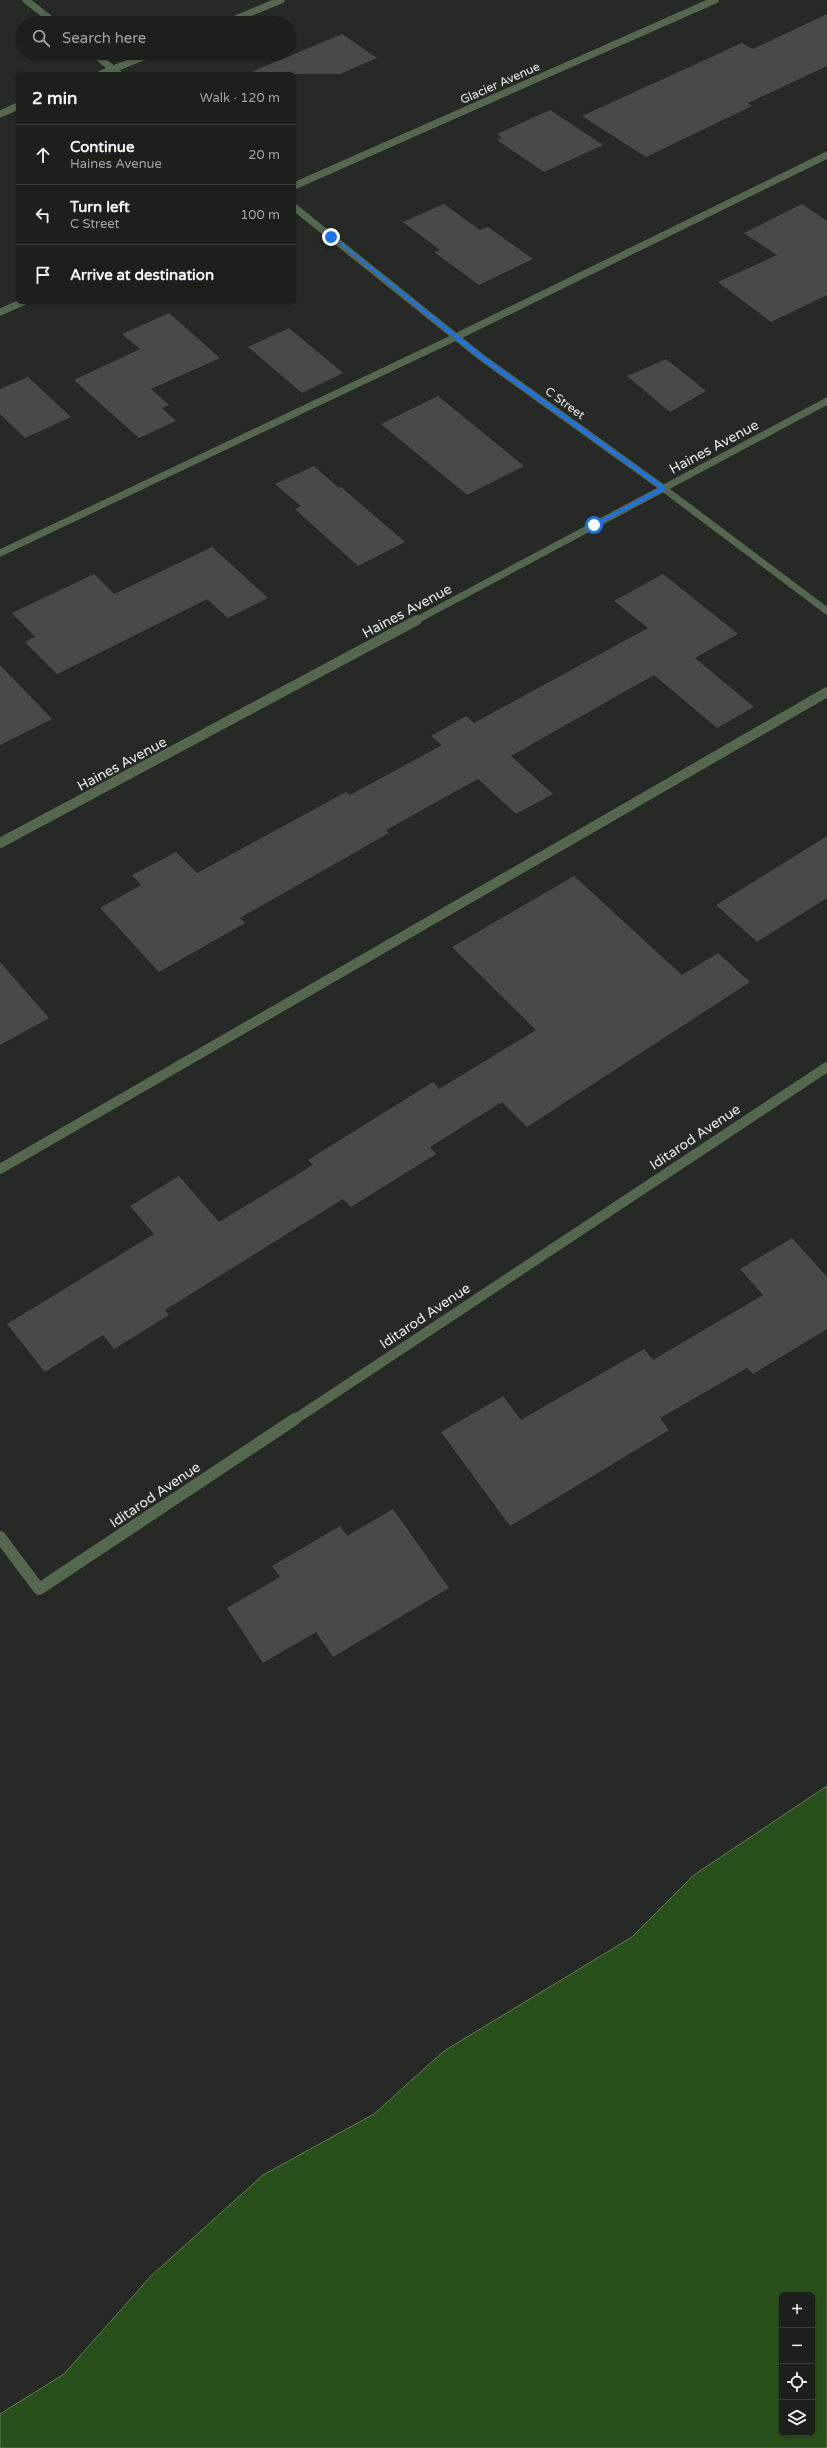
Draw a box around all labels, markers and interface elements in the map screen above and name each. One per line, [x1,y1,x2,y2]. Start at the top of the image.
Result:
search box [16,16,296,60]
icon: search [30,27,52,49]
text: Search here [62,29,146,47]
street label: Glacier Avenue [458,59,542,107]
text: 2 min [32,88,77,109]
text: Walk · 120 m [200,90,280,106]
text: Continue [70,138,134,156]
icon: ahead [32,144,54,166]
text: 20 m [248,147,280,163]
text: Haines Avenue [70,156,162,172]
text: Turn left [70,198,130,216]
icon: left [32,204,54,226]
text: 100 m [240,207,280,223]
text: C Street [70,216,120,232]
route end [322,228,340,246]
icon: arrive [32,264,54,286]
text: Arrive at destination [70,266,214,284]
street label: C Street [542,384,588,422]
street label: Haines Avenue [666,416,762,478]
route start [585,516,603,534]
street label: Haines Avenue [359,580,455,642]
street label: Haines Avenue [74,733,170,795]
street label: Iditarod Avenue [646,1100,744,1174]
street label: Iditarod Avenue [376,1279,474,1353]
street label: Iditarod Avenue [106,1458,204,1532]
map controls [779,2292,815,2436]
button: + [779,2292,815,2328]
button: − [779,2328,815,2364]
button: locate [779,2364,815,2400]
button: layers [779,2400,815,2436]

